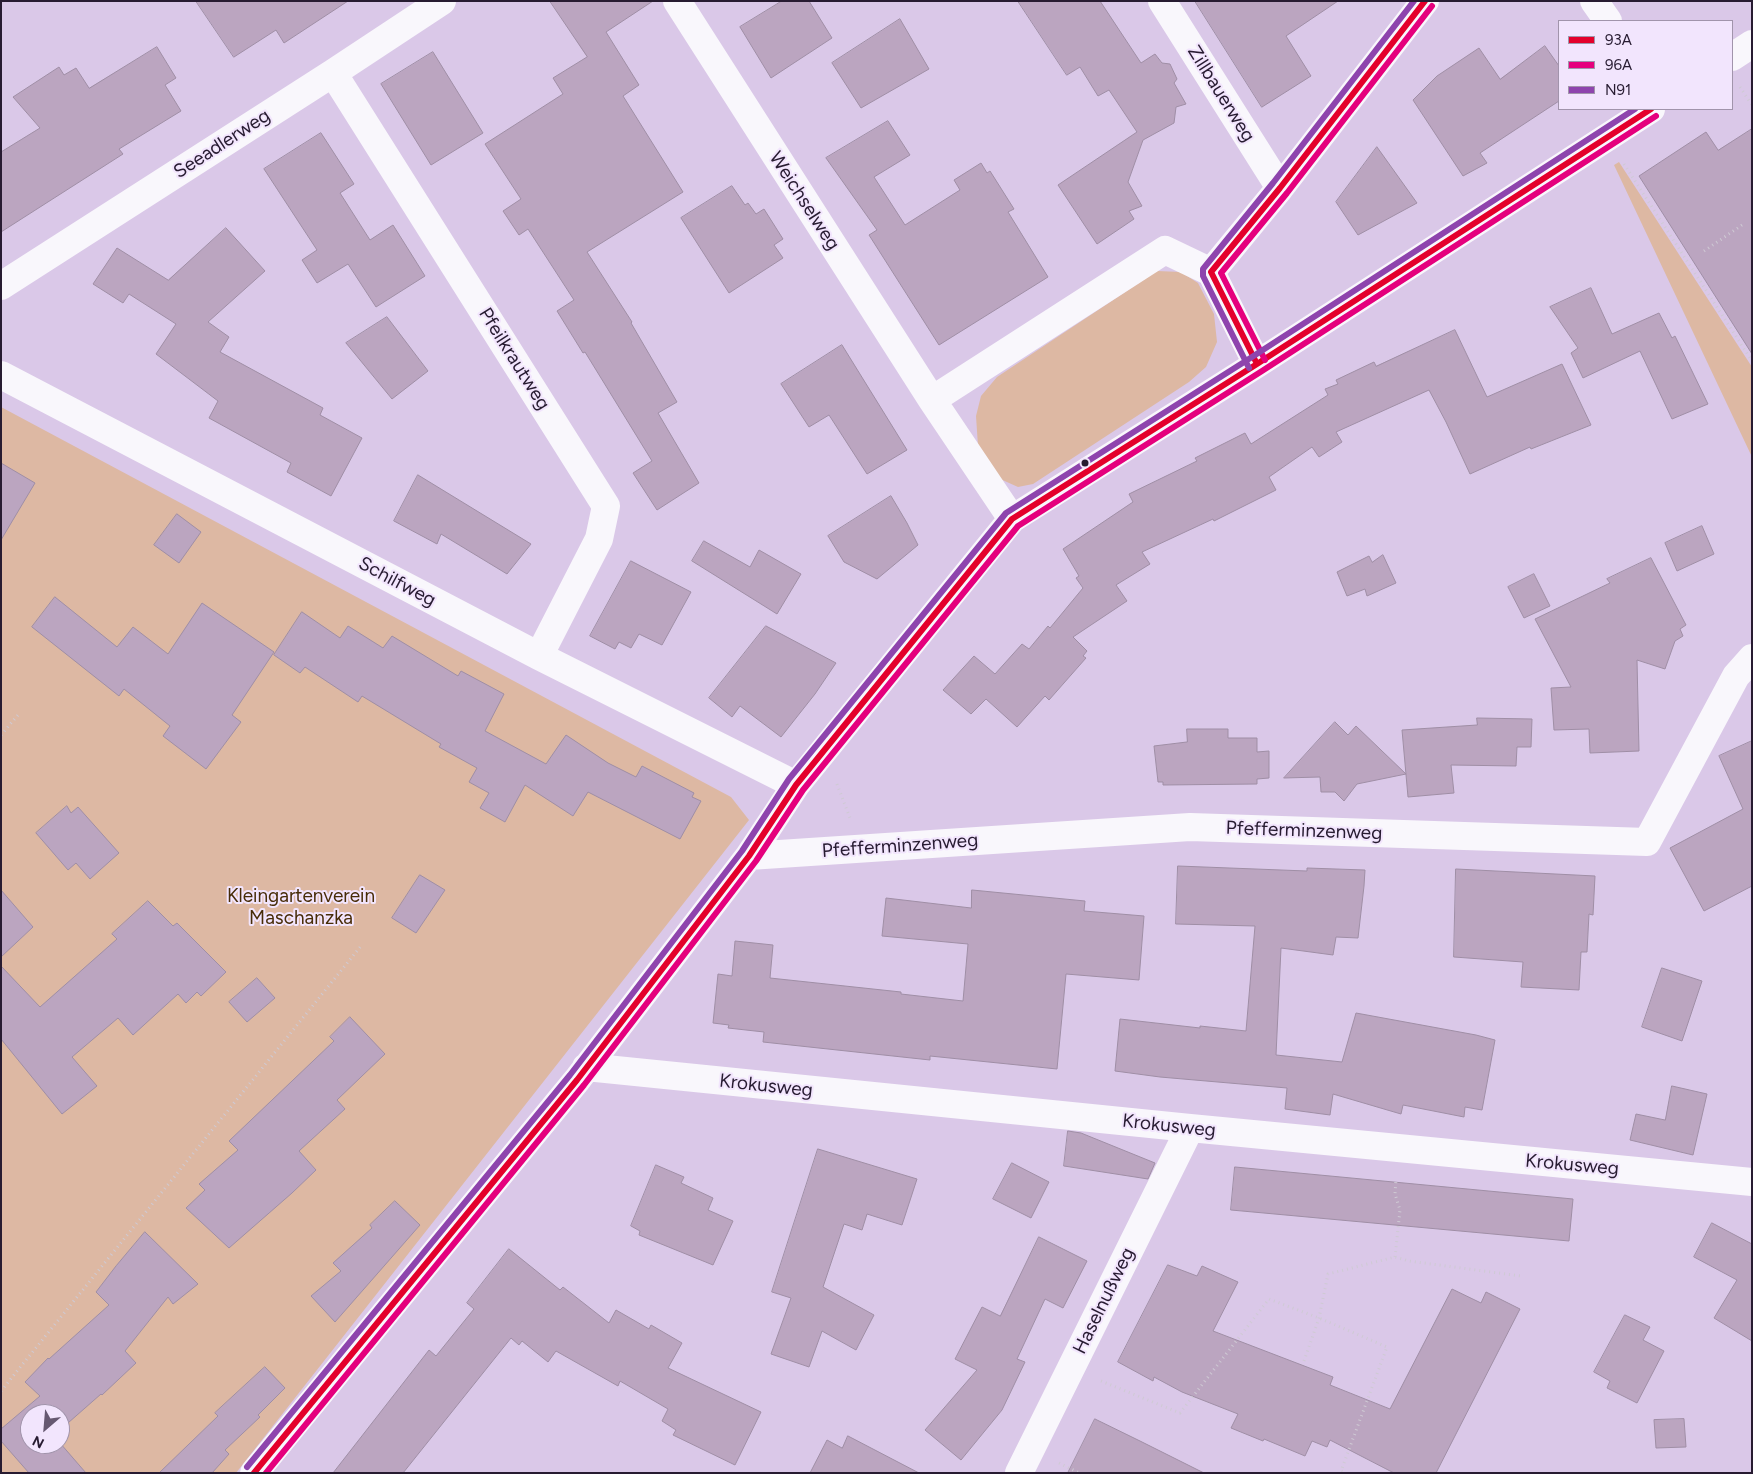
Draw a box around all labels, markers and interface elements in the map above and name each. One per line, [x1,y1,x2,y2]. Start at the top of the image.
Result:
legend [1558,20,1733,110]
text: 93A [1605,31,1632,49]
street label: Zillbauerweg [1182,42,1260,146]
text: 96A [1605,56,1632,74]
text: N91 [1605,81,1631,99]
street label: Seeadlerweg [169,104,275,184]
street label: Weichselweg [764,148,844,254]
street label: Pfeilkrautweg [474,304,554,414]
unlabelled marker [1080,458,1090,468]
street label: Schilfweg [354,552,440,612]
street label: Pfefferminzenweg [1225,817,1383,845]
street label: Pfefferminzenweg [821,829,979,863]
park label: Kleingartenverein Maschanzka [227,885,375,929]
street label: Krokusweg [718,1070,814,1102]
street label: Krokusweg [1121,1110,1217,1142]
street label: Krokusweg [1524,1150,1620,1180]
street label: Haselnußweg [1068,1244,1140,1358]
north arrow [20,1404,70,1454]
text: N [30,1432,47,1452]

